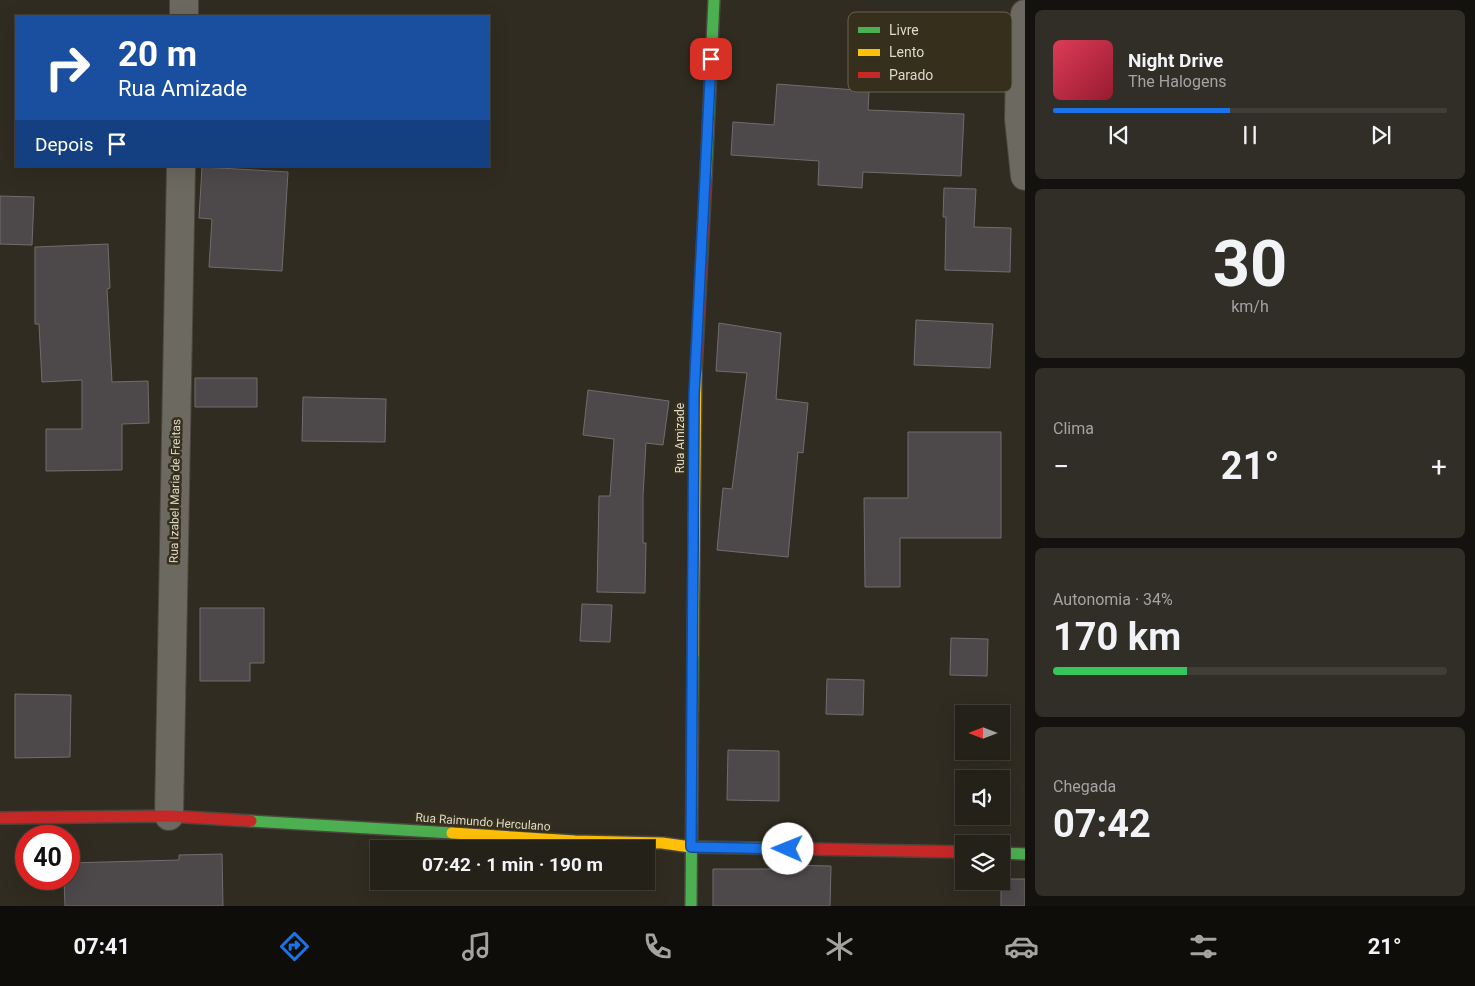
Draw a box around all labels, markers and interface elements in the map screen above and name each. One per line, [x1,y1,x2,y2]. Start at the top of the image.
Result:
legend [848,12,1012,92]
text: Livre [889,22,919,38]
text: 20 m [118,34,197,75]
icon: right [35,35,100,100]
pin [690,38,732,80]
text: Lento [889,44,924,60]
icon: arrive [697,45,725,73]
text: Night Drive [1128,49,1223,72]
text: Parado [889,67,933,83]
text: The Halogens [1128,72,1227,91]
text: Rua Amizade [118,76,247,101]
icon: previous [1105,121,1133,149]
icon: pause [1236,121,1264,149]
icon: next [1367,121,1395,149]
icon: arrive [103,130,131,158]
text: Depois [35,133,93,156]
text: 30 [1213,226,1287,302]
text: km/h [1231,297,1269,316]
street label: Rua Amizade [673,403,687,473]
street label: Rua Izabel Maria de Freitas [167,419,183,563]
text: Clima [1053,419,1094,438]
text: 21° [1221,444,1279,488]
text: − [1053,450,1069,483]
text: + [1431,450,1447,483]
text: Autonomia · 34% [1053,590,1173,609]
text: 170 km [1053,615,1181,659]
north arrow [955,705,1010,760]
map controls [955,705,1010,890]
button: sound [955,770,1010,825]
text: Chegada [1053,777,1116,796]
text: 07:42 [1053,802,1151,846]
street label: Rua Raimundo Herculano [415,810,551,834]
position arrow [761,822,813,874]
speed limit sign: 40 [15,825,80,890]
button: layers [955,835,1010,890]
text: 07:42 · 1 min · 190 m [422,853,603,876]
icon: directions [277,929,312,964]
icon: music [459,929,494,964]
icon: phone [640,929,675,964]
icon: climate [822,929,857,964]
icon: car [1004,929,1039,964]
icon: filters [1186,929,1221,964]
text: 07:41 [73,934,130,959]
text: 21° [1368,934,1401,959]

